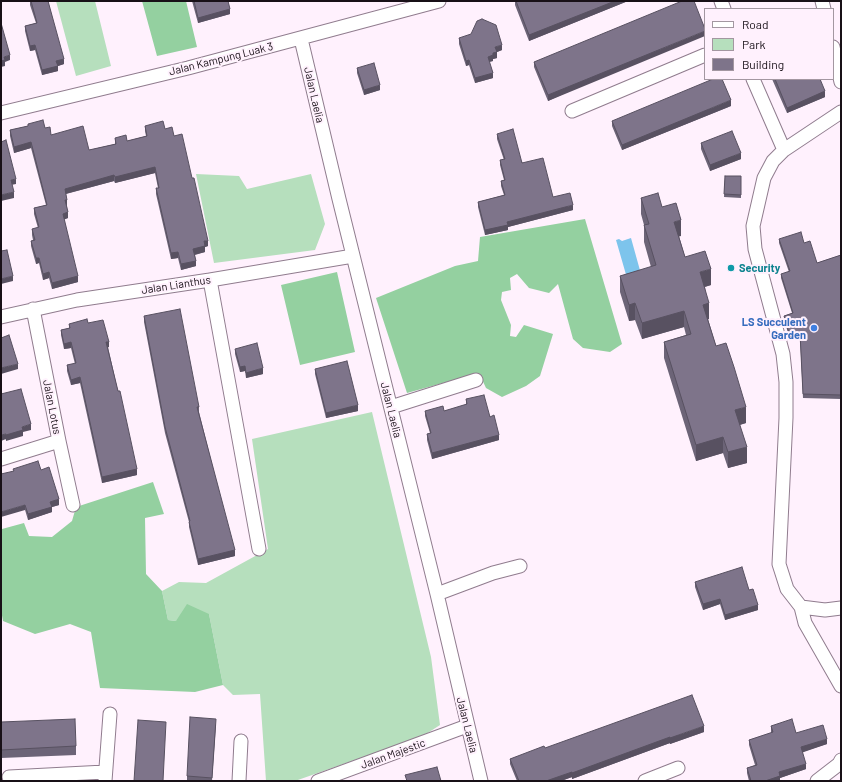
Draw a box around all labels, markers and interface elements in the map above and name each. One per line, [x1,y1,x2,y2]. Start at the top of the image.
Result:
legend [704,8,834,80]
text: Road [742,17,769,31]
text: Park [742,37,766,51]
street label: Jalan Kampung Luak 3 [168,40,274,78]
text: Building [742,57,784,71]
street label: Jalan Laelia [301,66,327,124]
place label: Security [739,261,780,275]
marker: Security [726,263,736,273]
street label: Jalan Lianthus [140,273,212,297]
place label: LS Succulent Garden [742,315,806,341]
marker: LS Succulent Garden [809,323,819,333]
street label: Jalan Lotus [40,378,64,436]
street label: Jalan Laelia [378,381,404,439]
street label: Jalan Laelia [454,696,480,754]
street label: Jalan Majestic [359,736,427,772]

